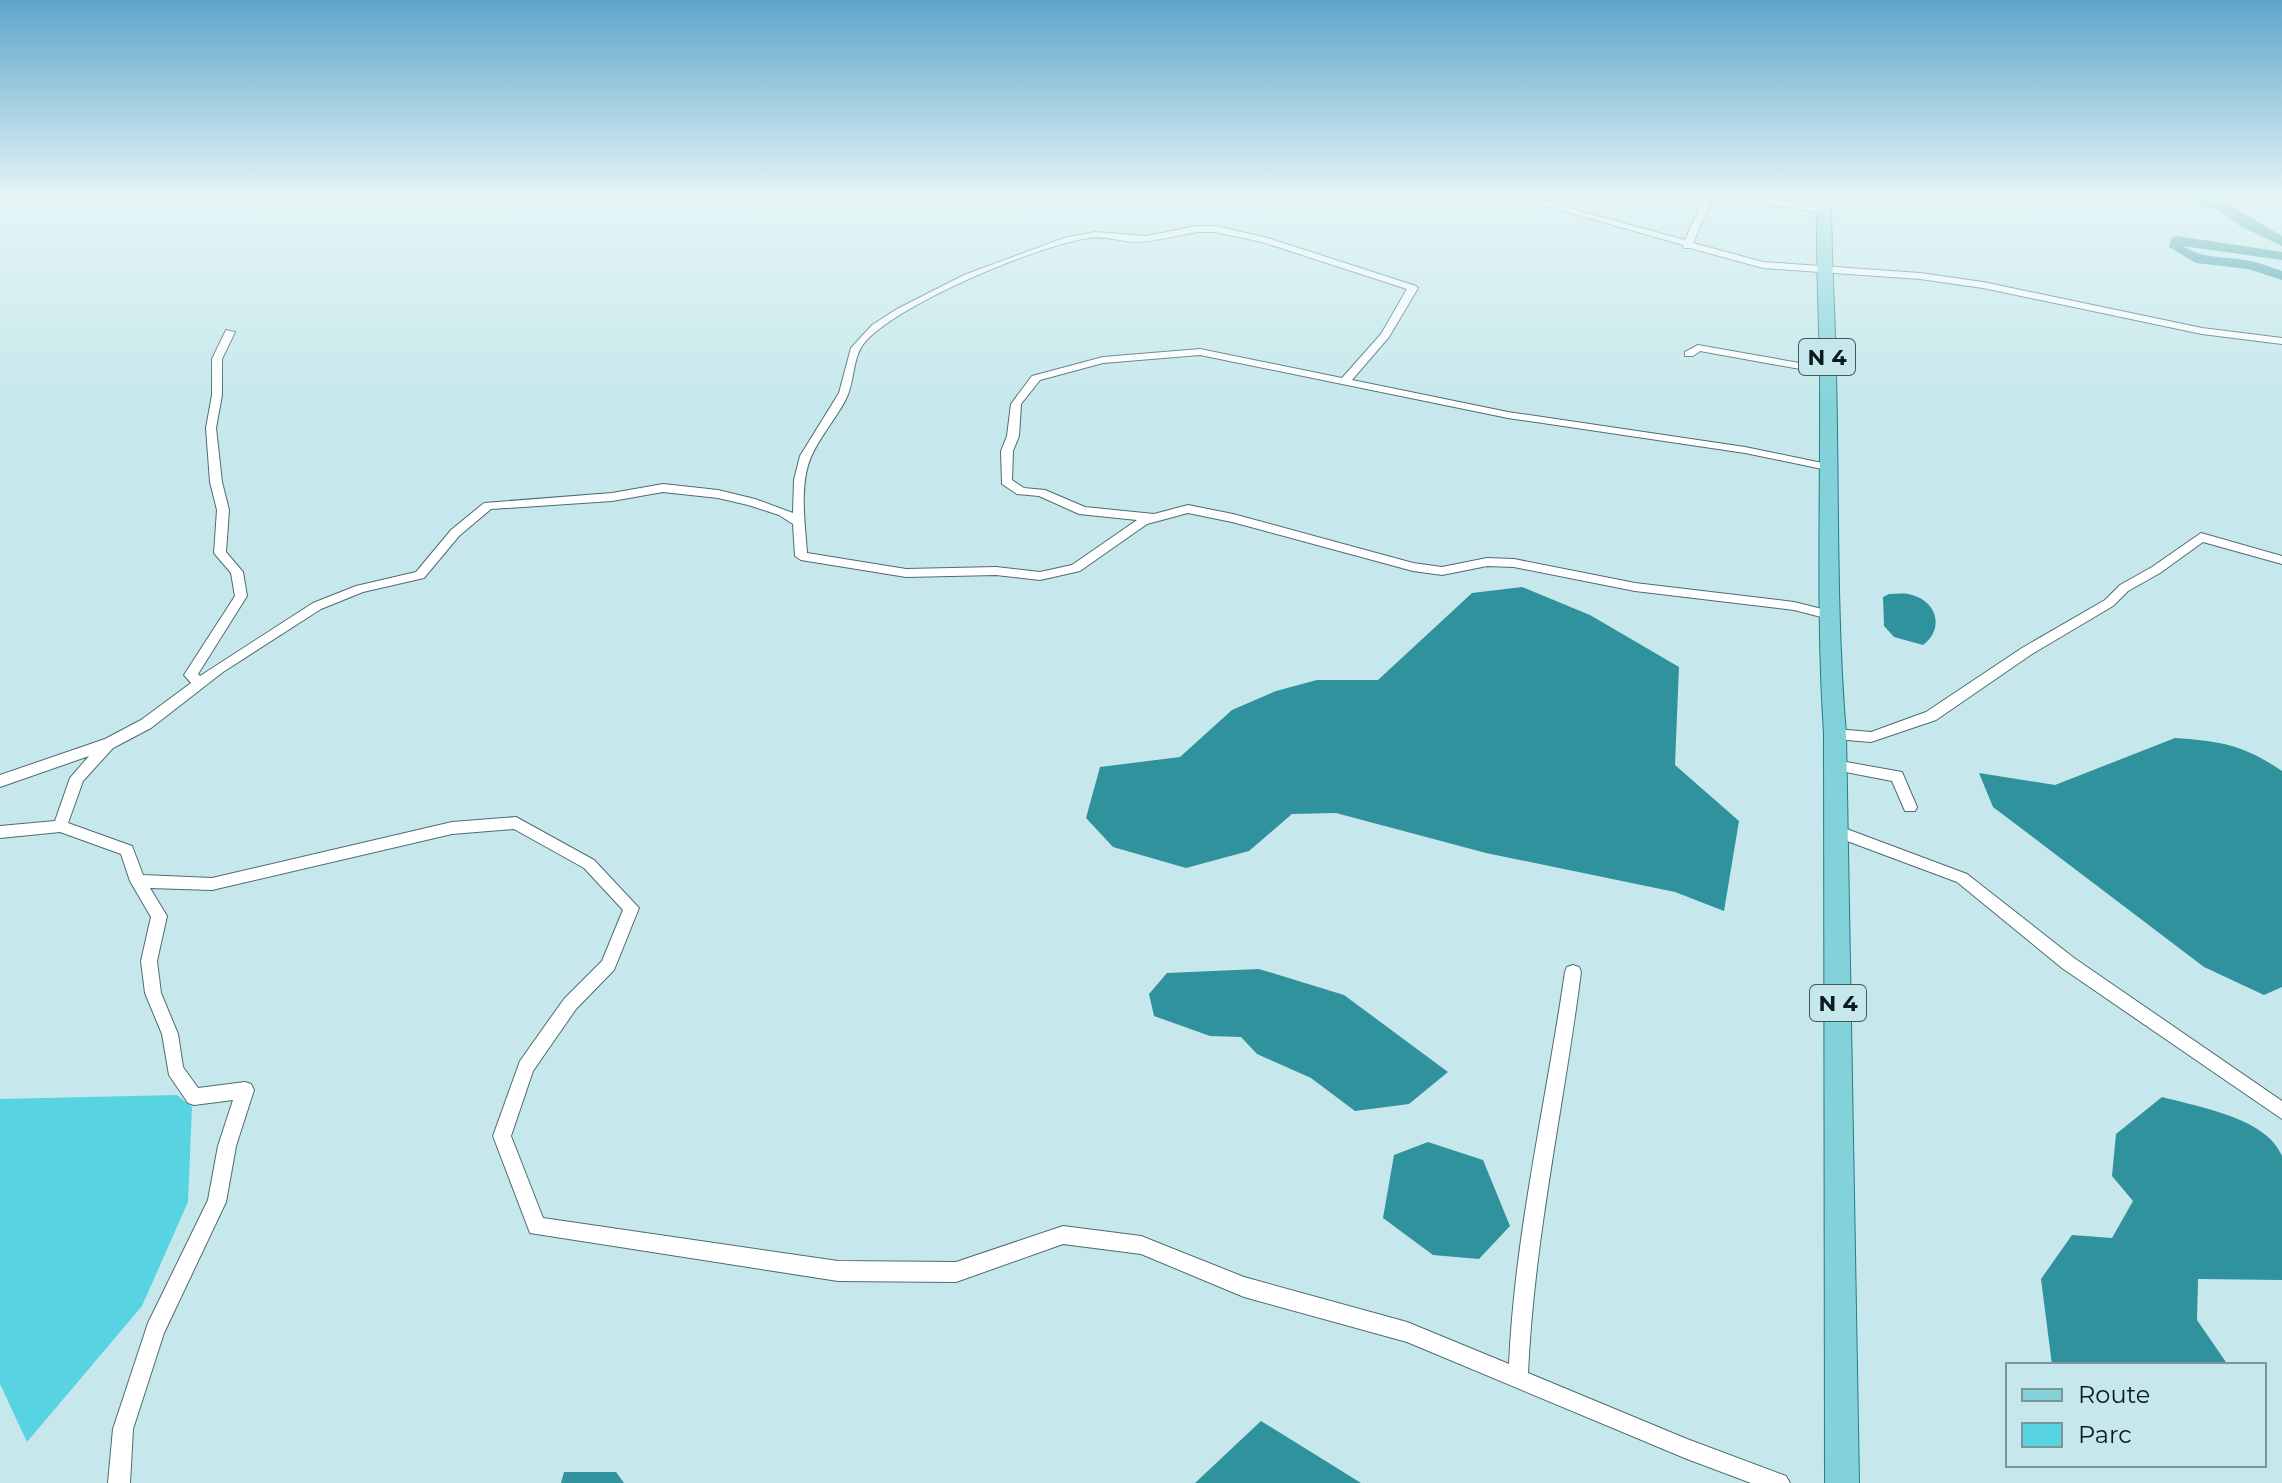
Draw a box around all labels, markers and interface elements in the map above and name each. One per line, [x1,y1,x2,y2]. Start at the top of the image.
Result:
road number: N 4 [1799,339,1855,375]
road number: N 4 [1810,985,1866,1021]
legend [2006,1363,2266,1467]
text: Route [2078,1380,2150,1409]
text: Parc [2078,1420,2132,1449]

